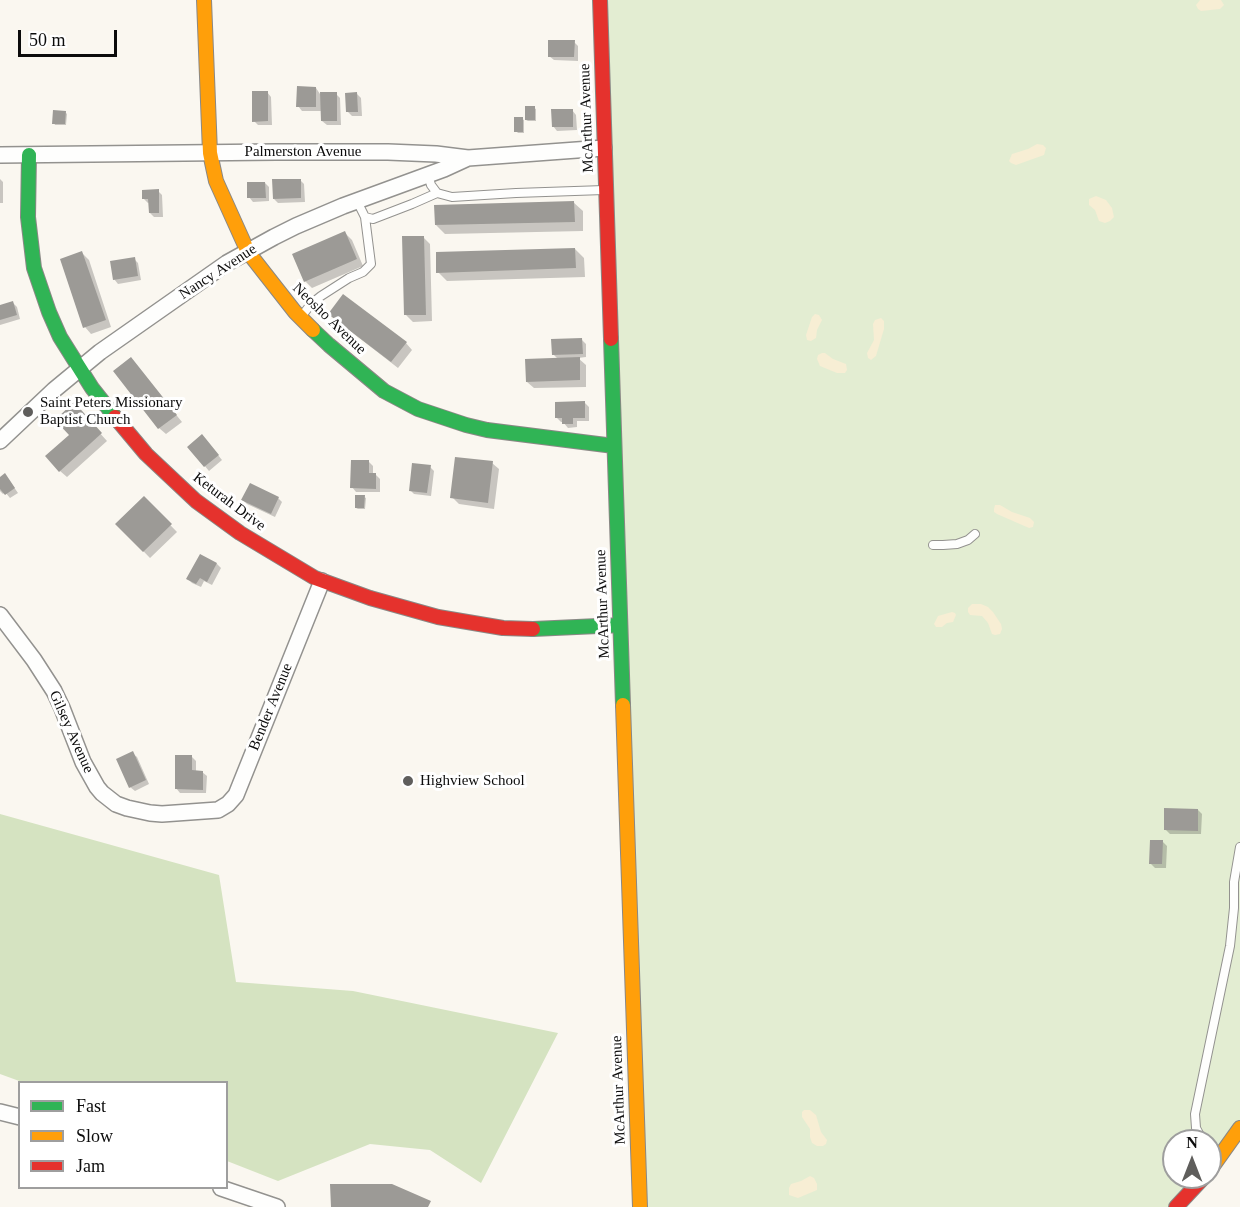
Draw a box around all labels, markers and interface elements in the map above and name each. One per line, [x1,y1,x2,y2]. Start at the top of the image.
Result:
scale bar [21,18,120,56]
text: 50 m [29,30,66,50]
street label: McArthur Avenue [576,63,598,173]
street label: Palmerston Avenue [245,143,361,161]
street label: Nancy Avenue [176,240,260,304]
street label: Neosho Avenue [289,279,369,359]
place label: Saint Peters Missionary Baptist Church [40,394,182,429]
marker: Saint Peters Missionary Baptist Church [21,405,35,419]
street label: Keturah Drive [189,469,269,535]
street label: McArthur Avenue [592,549,614,659]
street label: Bender Avenue [245,661,297,753]
street label: Gilsey Avenue [45,688,97,776]
place label: Highview School [420,772,525,790]
marker: Highview School [401,774,415,788]
street label: McArthur Avenue [608,1035,630,1145]
legend [18,1081,228,1189]
text: Fast [76,1096,106,1116]
text: Slow [76,1126,113,1146]
north arrow [1162,1129,1222,1189]
text: N [1186,1134,1198,1151]
text: Jam [76,1156,105,1176]

